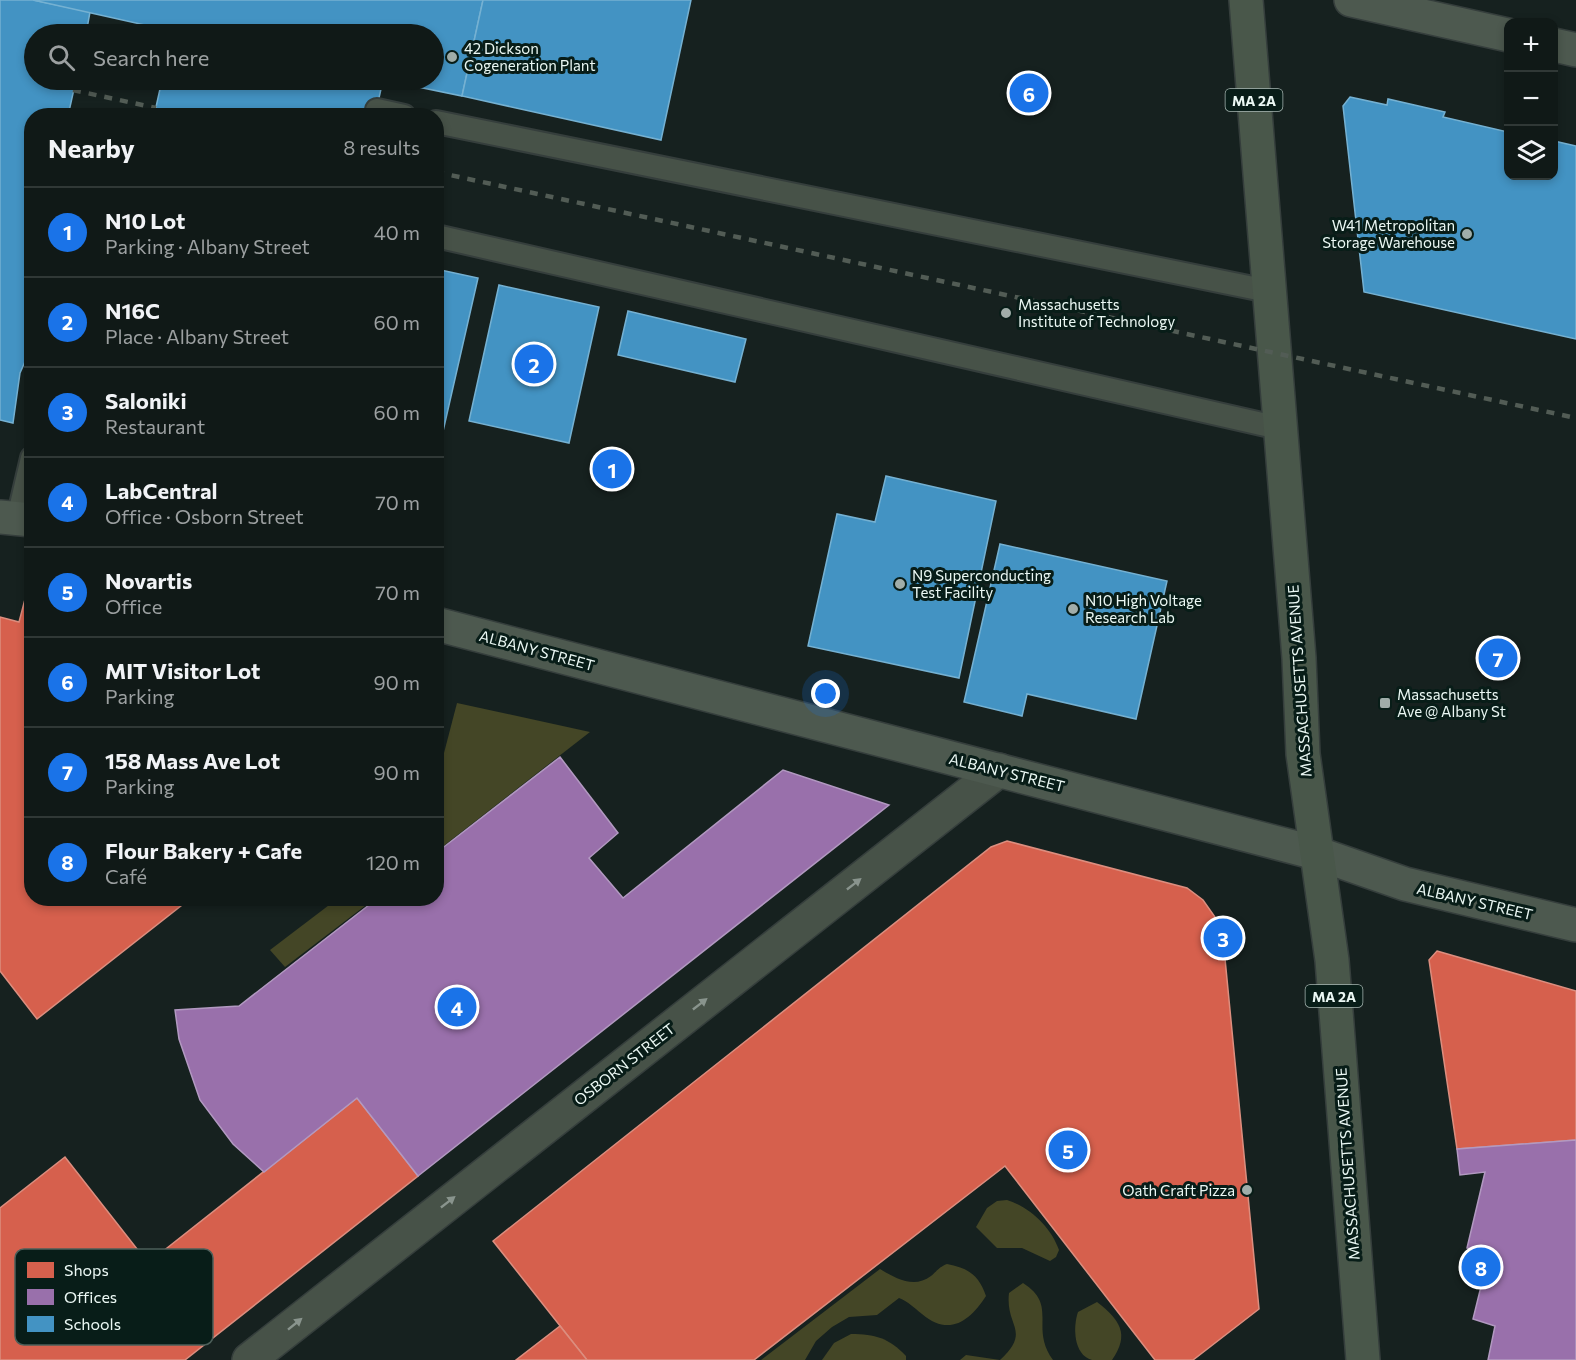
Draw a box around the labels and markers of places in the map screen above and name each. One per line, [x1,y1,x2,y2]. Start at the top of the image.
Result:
place label: 42 Dickson Cogeneration Plant [464,39,596,74]
marker: 42 Dickson Cogeneration Plant [445,50,459,64]
pin: 6 [1010,70,1048,116]
place label: W41 Metropolitan Storage Warehouse [1322,216,1455,251]
marker: W41 Metropolitan Storage Warehouse [1460,227,1474,241]
place label: Massachusetts Institute of Technology [1018,295,1175,330]
marker: Massachusetts Institute of Technology [999,306,1013,320]
pin: 2 [514,342,554,386]
pin: 1 [592,446,632,492]
place label: N9 Superconducting Test Facility [912,566,1051,601]
marker: N9 Superconducting Test Facility [893,577,907,591]
place label: N10 High Voltage Research Lab [1085,591,1202,626]
marker: N10 High Voltage Research Lab [1066,602,1080,616]
pin: 7 [1478,636,1518,680]
place label: Massachusetts Ave @ Albany St [1397,685,1506,720]
marker: Massachusetts Ave @ Albany St [1378,696,1392,710]
pin: 3 [1204,916,1242,960]
pin: 4 [438,984,476,1030]
pin: 5 [1048,1128,1088,1172]
place label: Oath Craft Pizza [1122,1181,1235,1199]
marker: Oath Craft Pizza [1240,1183,1254,1197]
pin: 8 [1462,1244,1500,1290]

